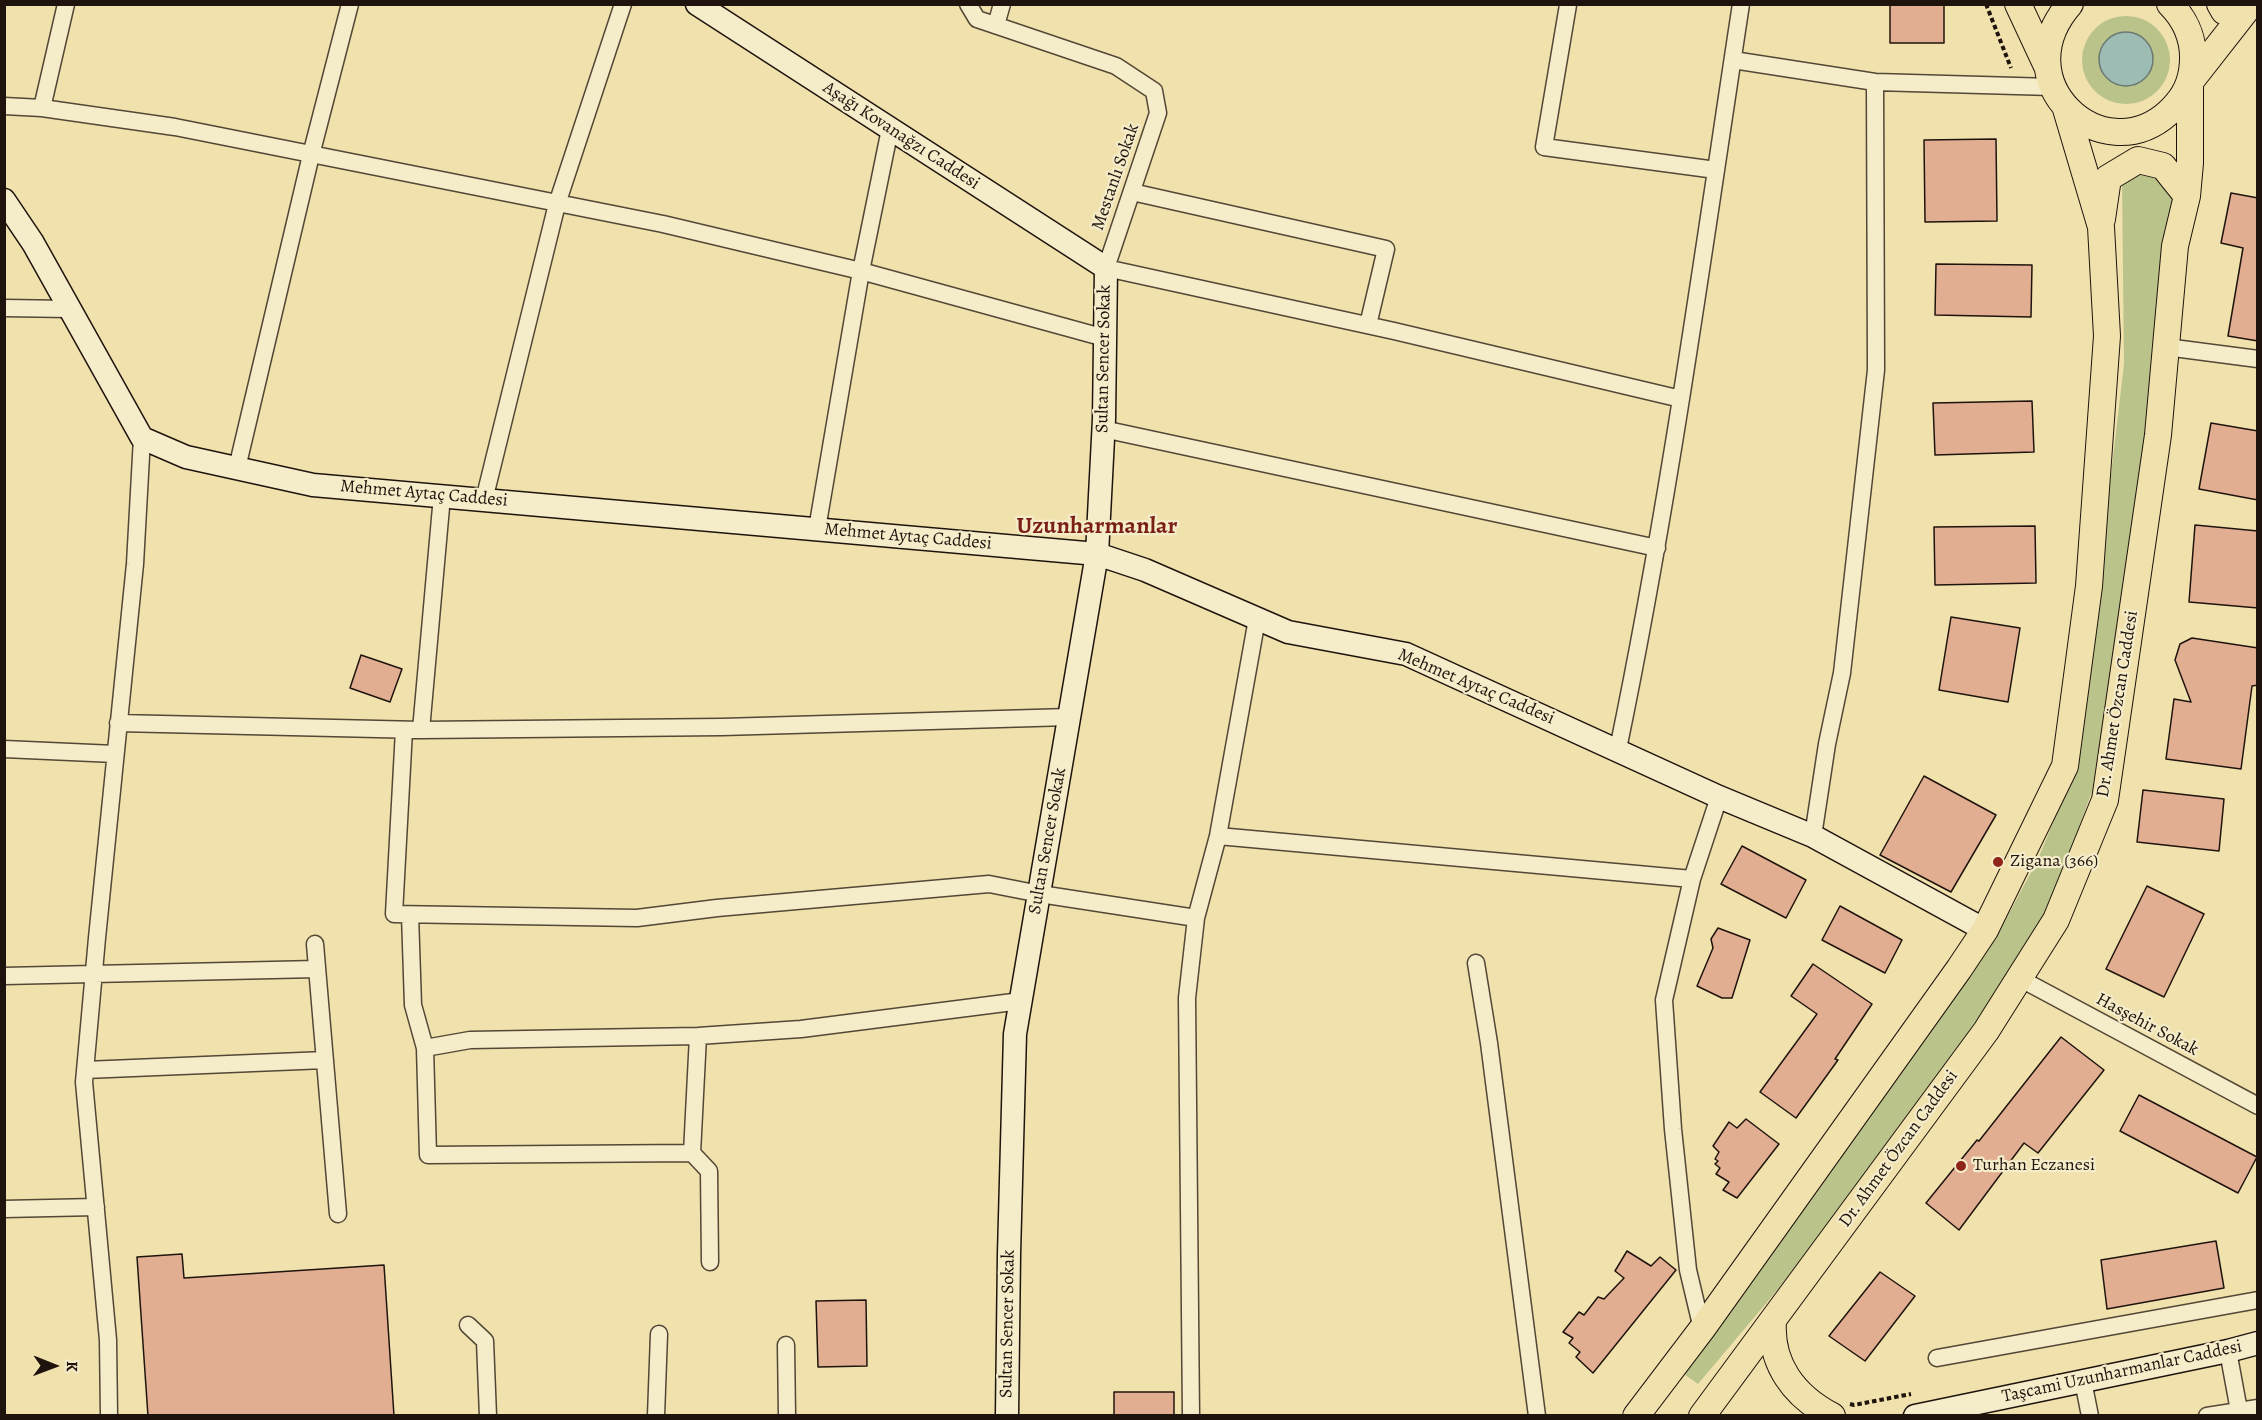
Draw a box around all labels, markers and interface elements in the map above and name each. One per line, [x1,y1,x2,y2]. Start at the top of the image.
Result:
street label: Aşağı Kovanağzı Caddesi [818,77,984,195]
street label: Mestanlı Sokak [1088,121,1144,233]
street label: Sultan Sencer Sokak [1092,285,1116,433]
street label: Mehmet Aytaç Caddesi [339,476,509,512]
district label: Uzunharmanlar [1017,513,1177,541]
street label: Mehmet Aytaç Caddesi [823,519,993,555]
street label: Dr. Ahmet Özcan Caddesi [2093,609,2143,799]
street label: Mehmet Aytaç Caddesi [1394,644,1558,730]
street label: Sultan Sencer Sokak [1024,766,1072,916]
place label: Zigana (366) [2010,851,2098,873]
marker: Zigana (366) [1991,855,2005,869]
street label: Hasşehir Sokak [2092,989,2202,1061]
street label: Dr. Ahmet Özcan Caddesi [1835,1066,1963,1232]
place label: Turhan Eczanesi [1973,1155,2095,1177]
marker: Turhan Eczanesi [1954,1159,1968,1173]
street label: Sultan Sencer Sokak [996,1250,1020,1398]
north arrow [24,1336,84,1396]
street label: Taşcami Uzunharmanlar Caddesi [2000,1336,2244,1408]
text: K [61,1361,83,1372]

